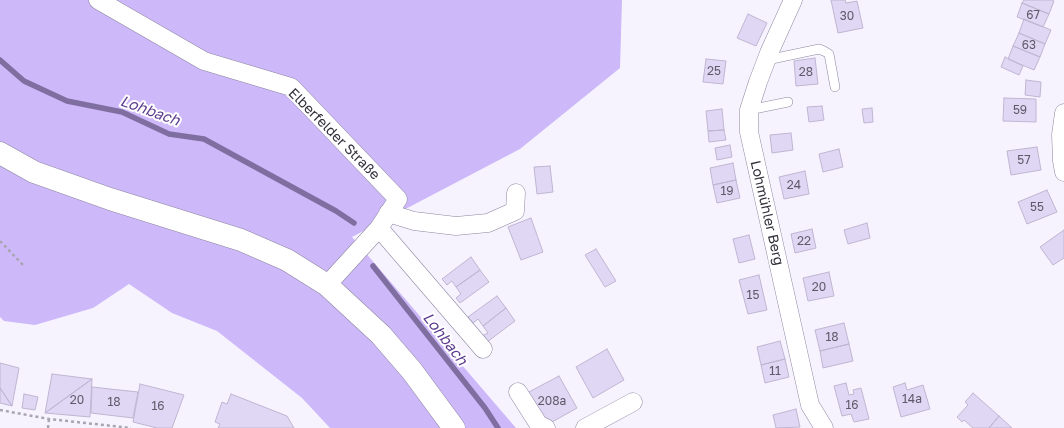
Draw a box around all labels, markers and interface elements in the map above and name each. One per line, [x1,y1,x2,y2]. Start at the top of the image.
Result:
house number: 67 [1026,8,1040,22]
house number: 30 [840,9,854,23]
house number: 63 [1022,38,1036,52]
house number: 25 [707,64,721,78]
house number: 28 [799,65,813,79]
street label: Elberfelder Straße [285,85,383,183]
water label: Lohbach [118,92,182,130]
house number: 59 [1013,103,1027,117]
house number: 57 [1017,153,1031,167]
street label: Lohmühler Berg [747,159,787,267]
house number: 24 [787,178,801,192]
house number: 19 [720,184,734,198]
house number: 55 [1030,200,1044,214]
house number: 22 [797,234,811,248]
house number: 20 [812,280,826,294]
house number: 15 [747,288,759,302]
water label: Lohbach [419,309,471,369]
house number: 18 [825,330,839,344]
house number: 11 [769,364,781,378]
house number: 14a [902,392,922,406]
house number: 20 [70,393,84,407]
house number: 208a [538,394,566,408]
house number: 18 [107,395,121,409]
house number: 16 [845,398,859,412]
house number: 16 [151,399,165,413]

